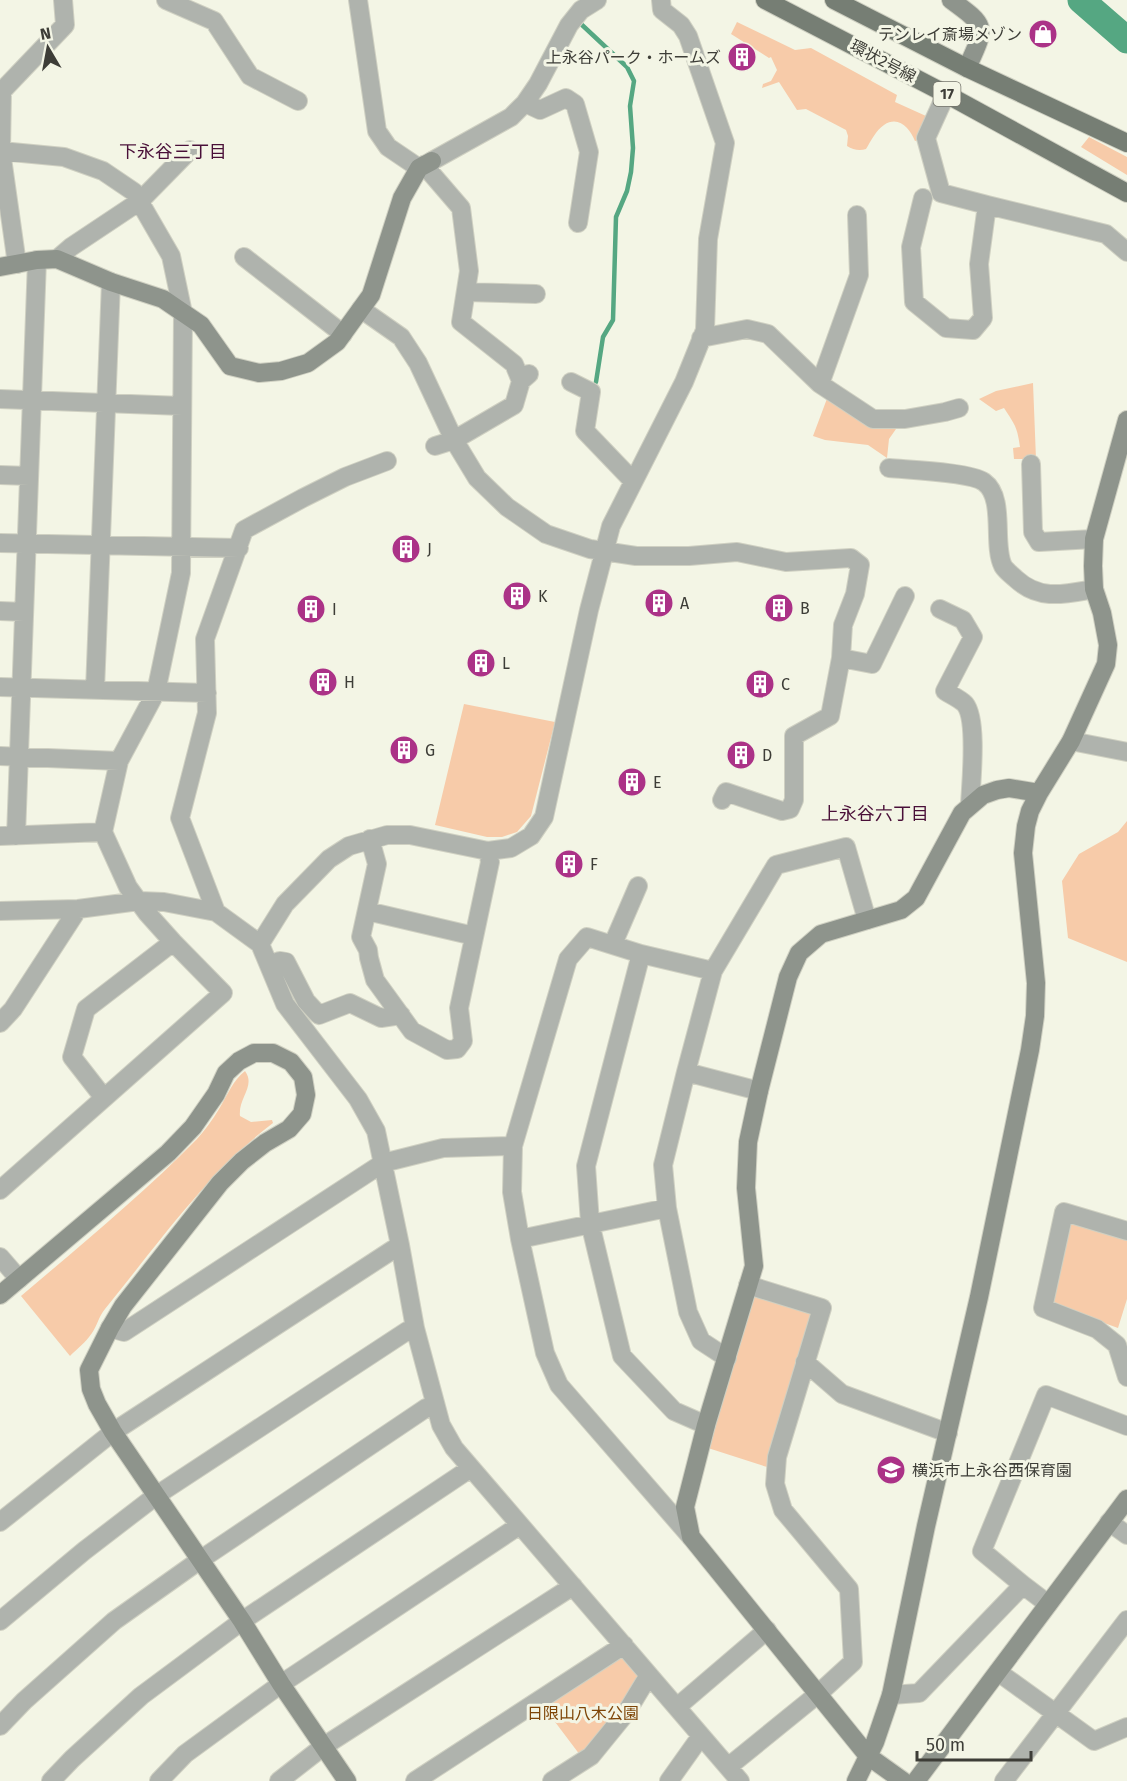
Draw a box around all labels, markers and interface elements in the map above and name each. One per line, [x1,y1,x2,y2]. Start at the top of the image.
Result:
north arrow [18,18,78,78]
shop icon: テンレイ斎場メゾン [1027,18,1059,50]
text: N [39,23,52,44]
place label: テンレイ斎場メゾン [878,25,1022,44]
street label: 環状2号線 [847,36,919,86]
building icon: 上永谷パーク・ホームズ [726,41,758,73]
place label: 上永谷パーク・ホームズ [546,48,721,67]
road number: 17 [934,82,960,106]
district label: 下永谷三丁目 [119,141,227,163]
building icon: J [390,533,422,565]
place label: J [427,540,432,559]
building icon: K [501,580,533,612]
place label: K [538,587,548,606]
building icon: A [643,587,675,619]
building icon: B [763,592,795,624]
building icon: I [295,593,327,625]
place label: A [680,594,690,613]
place label: B [800,599,810,618]
place label: I [332,600,337,619]
building icon: L [465,647,497,679]
place label: L [502,654,510,673]
building icon: H [307,666,339,698]
building icon: C [744,668,776,700]
place label: H [344,673,355,692]
place label: C [781,675,790,694]
building icon: G [388,734,420,766]
building icon: D [725,739,757,771]
place label: G [425,741,435,760]
place label: D [762,746,772,765]
building icon: E [616,766,648,798]
place label: E [653,773,662,792]
district label: 上永谷六丁目 [821,803,929,825]
building icon: F [553,848,585,880]
place label: F [590,855,598,874]
school or university icon: 横浜市上永谷西保育園 [875,1454,907,1486]
place label: 横浜市上永谷西保育園 [912,1461,1072,1480]
park label: 日限山八木公園 [527,1704,639,1723]
scale bar [917,1724,1031,1762]
text: 50 m [926,1734,965,1756]

